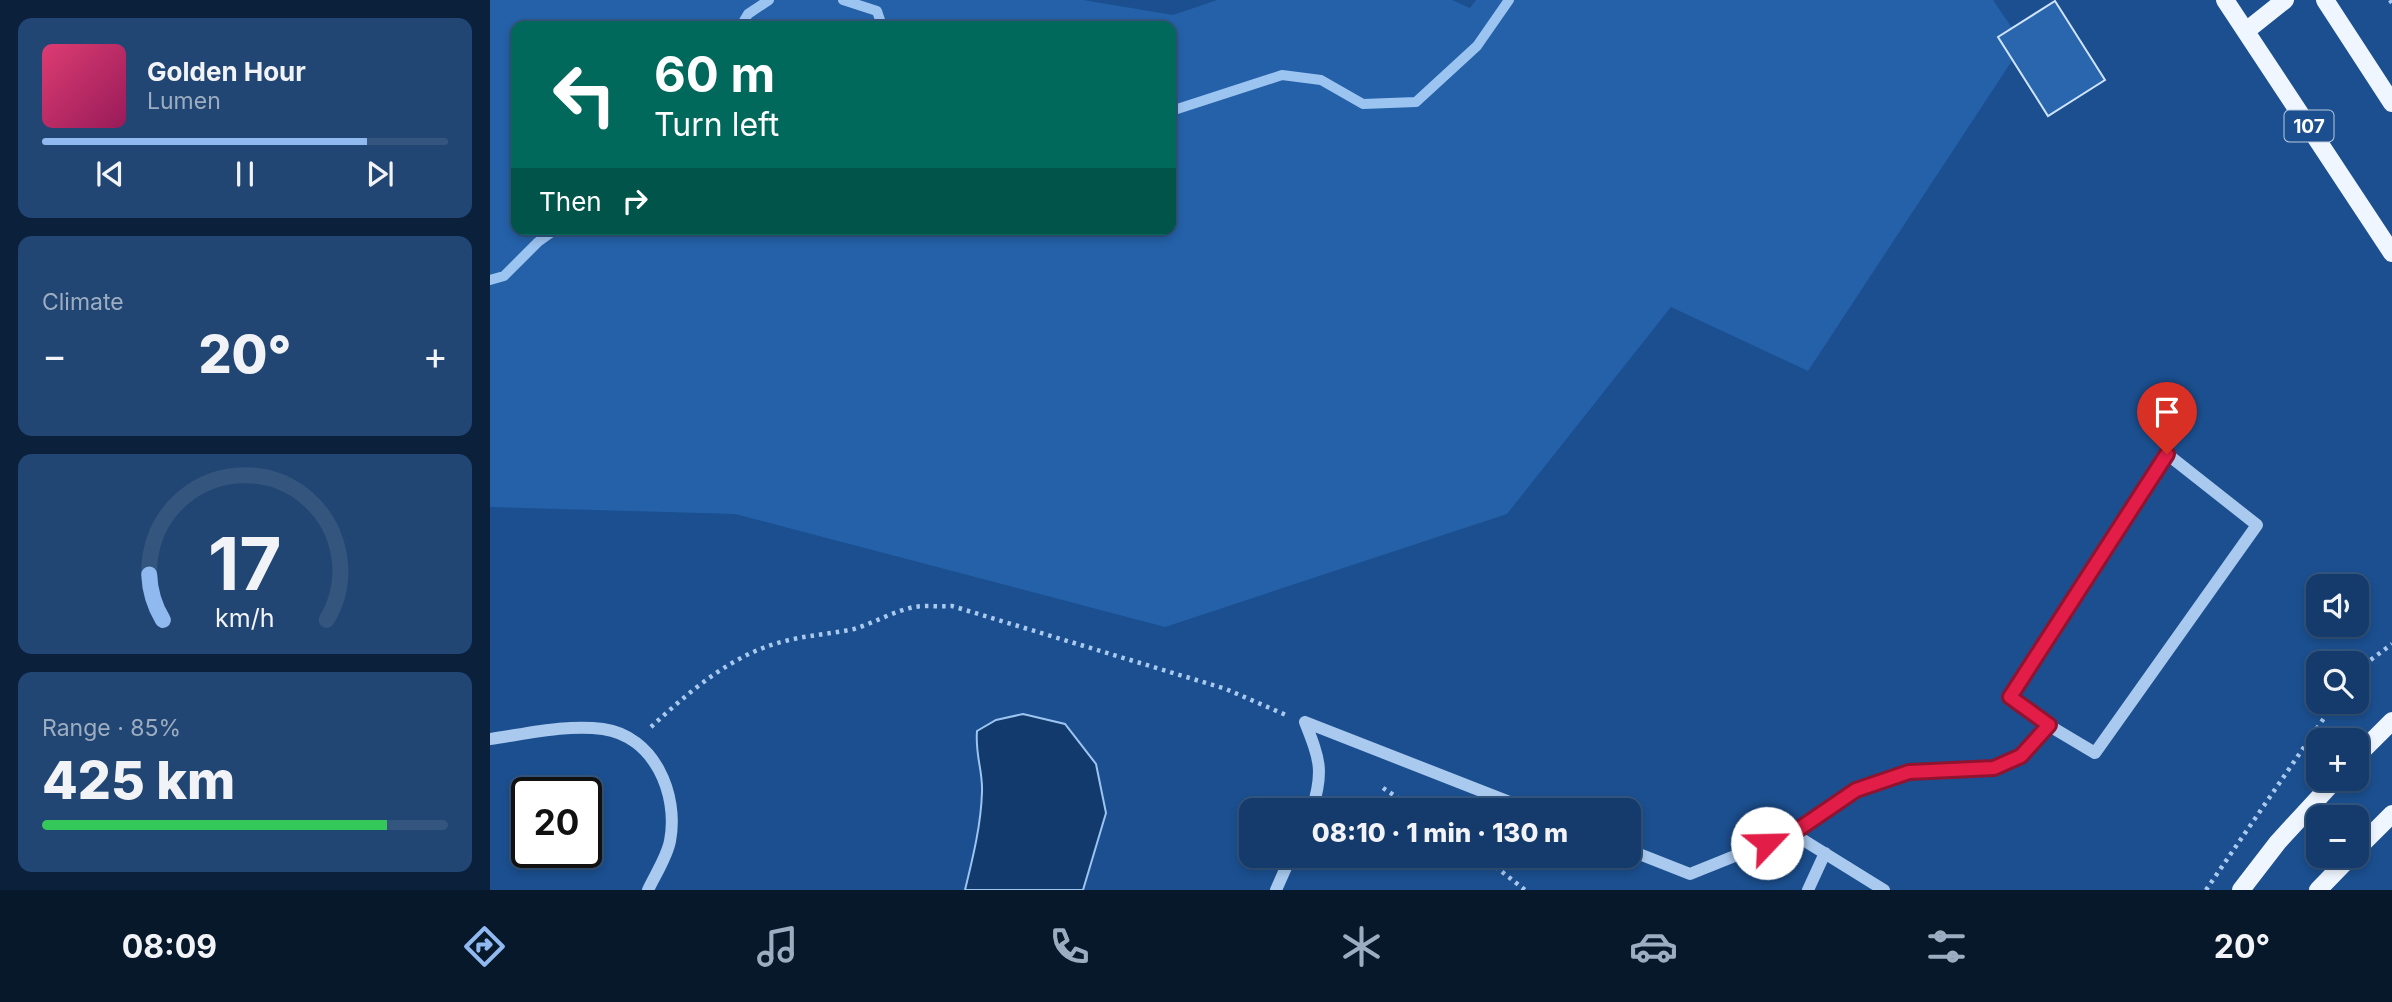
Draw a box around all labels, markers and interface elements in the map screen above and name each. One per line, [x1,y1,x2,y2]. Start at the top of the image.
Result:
text: 60 m [654,45,775,104]
icon: left [539,49,630,140]
text: Golden Hour [147,56,306,87]
text: Lumen [147,87,221,115]
text: Turn left [654,105,779,144]
road number: 107 [2284,110,2333,142]
icon: previous [91,155,129,193]
icon: pause [226,155,264,193]
icon: next [361,155,399,193]
icon: right [616,182,654,220]
text: Then [539,186,602,217]
text: Climate [42,288,124,316]
text: 20° [198,323,292,386]
text: − [42,332,67,378]
text: + [423,332,448,378]
pin [2137,382,2197,454]
icon: arrive [2148,393,2186,431]
text: 17 [208,519,282,608]
map controls [2306,574,2369,868]
button: sound [2306,574,2369,637]
text: km/h [215,603,275,633]
button: search [2306,651,2369,714]
text: Range · 85% [42,714,181,742]
button: + [2306,728,2369,791]
text: 425 km [42,749,235,812]
speed limit sign: 20 [511,777,602,868]
button: − [2306,805,2369,868]
position arrow [1730,806,1804,880]
text: 08:10 · 1 min · 130 m [1312,817,1568,848]
icon: directions [460,922,509,971]
icon: music [753,922,802,971]
icon: phone [1045,922,1094,971]
icon: climate [1337,922,1386,971]
icon: car [1629,922,1678,971]
icon: filters [1922,922,1971,971]
text: 08:09 [122,927,217,966]
text: 20° [2214,927,2270,966]

